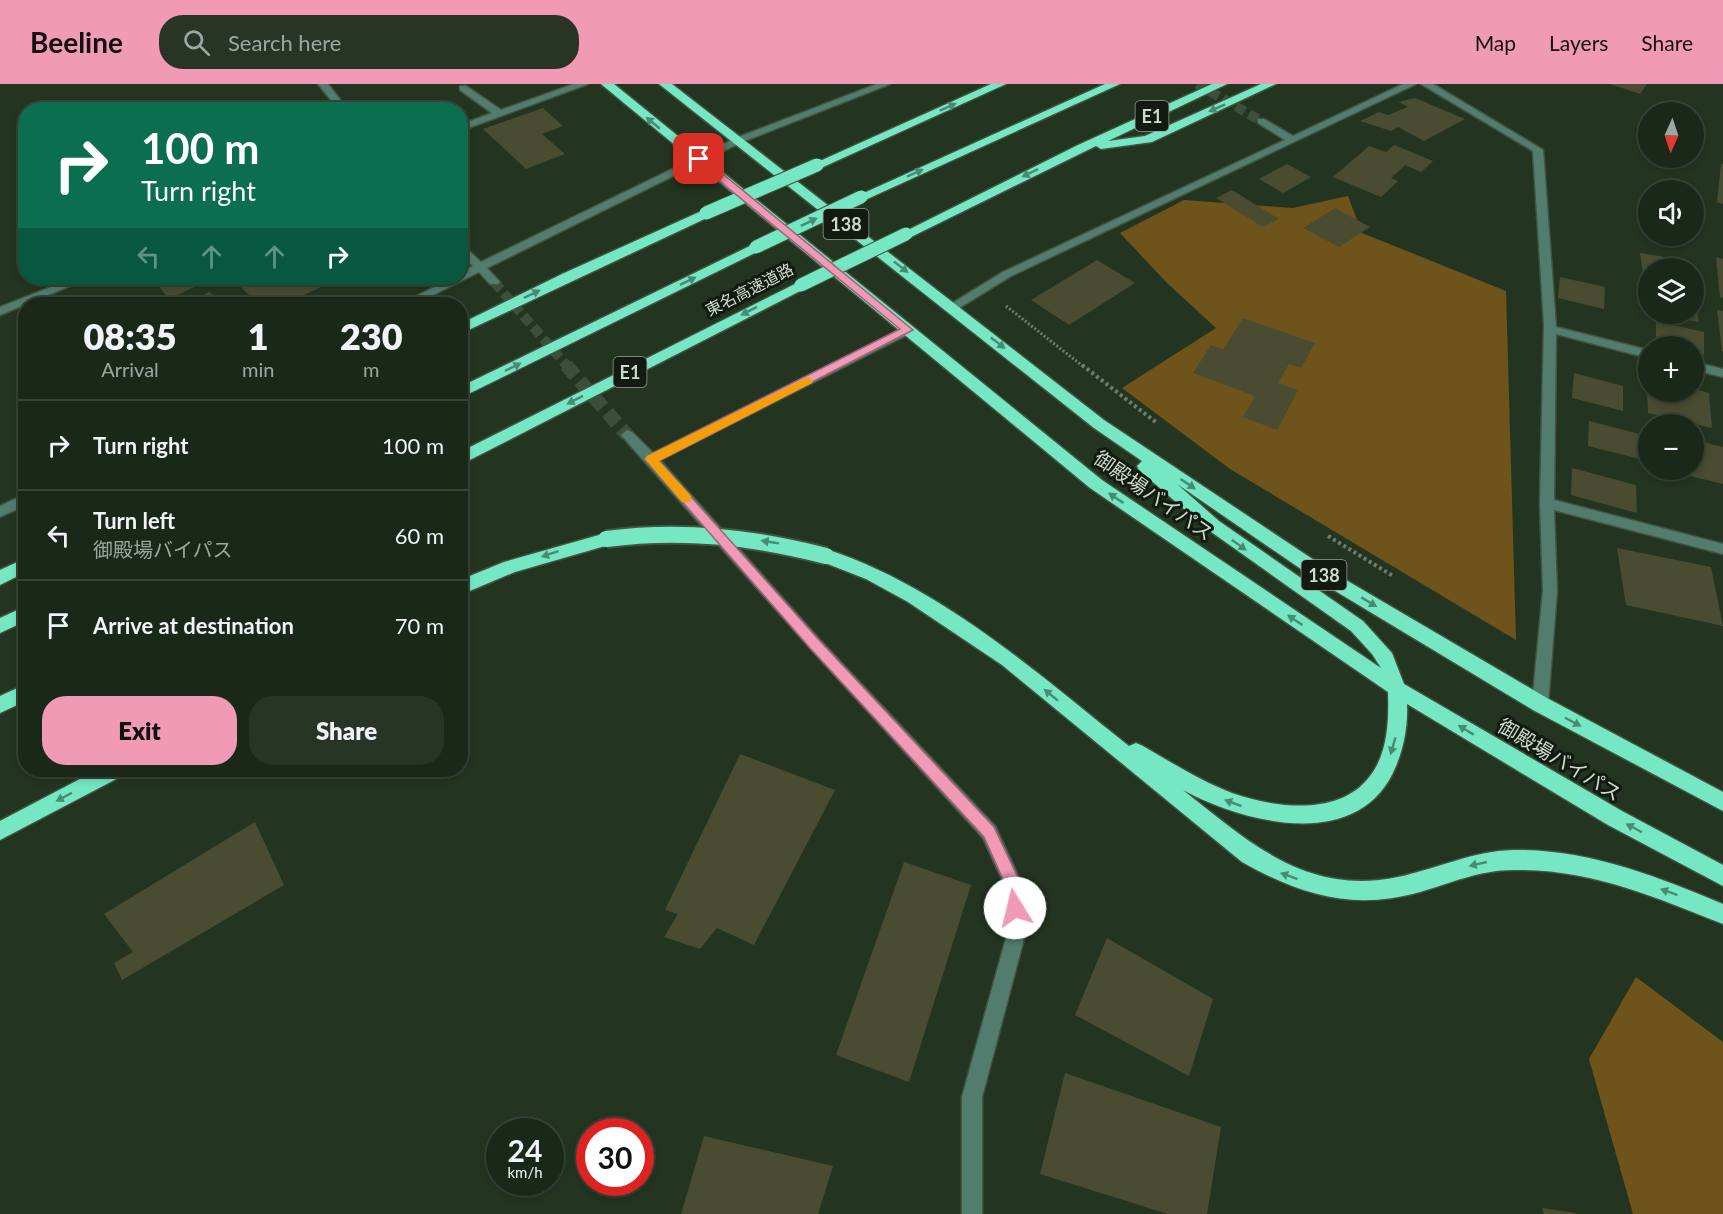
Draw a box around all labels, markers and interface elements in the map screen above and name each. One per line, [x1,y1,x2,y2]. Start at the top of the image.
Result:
search box [159,15,579,69]
text: Beeline [30,25,123,59]
icon: search [180,26,213,59]
text: Search here [228,29,341,56]
text: Map [1475,30,1516,55]
text: Layers [1549,30,1608,55]
text: Share [1641,30,1693,55]
road number: E1 [1136,101,1168,131]
north arrow [1638,102,1704,168]
map controls [1638,102,1704,480]
one-way arrow [939,103,956,112]
one-way arrow [1207,103,1225,113]
one-way arrow [645,116,661,129]
text: 100 m [141,123,259,173]
icon: right [42,126,120,204]
pin [673,133,724,184]
icon: arrive [682,142,715,175]
one-way arrow [906,168,923,177]
one-way arrow [1021,169,1038,178]
text: Turn right [141,174,256,207]
button: sound [1638,180,1704,246]
road number: 138 [824,209,868,239]
one-way arrow [800,218,817,227]
icon: left [132,240,165,273]
icon: ahead [195,240,228,273]
icon: ahead [258,240,291,273]
icon: right [321,240,354,273]
button: layers [1638,258,1704,324]
street label: 東名高速道路 [702,259,796,319]
one-way arrow [893,261,909,274]
one-way arrow [679,276,696,286]
one-way arrow [523,290,540,299]
one-way arrow [740,307,757,316]
text: 08:35 [83,314,177,358]
text: 1 [248,314,269,358]
text: 230 [340,314,403,358]
button: + [1638,336,1704,402]
one-way arrow [990,337,1005,349]
text: Arrival [101,357,159,381]
text: min [242,357,274,381]
text: m [363,357,379,381]
road number: E1 [614,357,646,387]
one-way arrow [504,363,522,373]
one-way arrow [566,395,583,405]
button: − [1638,414,1704,480]
icon: right [42,429,75,462]
text: Turn right [93,432,188,459]
text: 100 m [382,432,444,459]
street label: 御殿場バイパス [1090,445,1218,545]
one-way arrow [1180,478,1196,490]
one-way arrow [1109,492,1125,504]
text: Turn left [93,507,175,534]
icon: left [42,519,75,552]
text: 60 m [395,522,444,549]
text: 御殿場バイパス [93,537,233,561]
one-way arrow [760,537,779,546]
one-way arrow [1231,538,1246,550]
one-way arrow [541,550,559,560]
road number: 138 [1302,560,1346,590]
one-way arrow [1361,597,1378,607]
icon: arrive [42,609,75,642]
text: Arrive at destination [93,612,294,639]
text: 70 m [395,612,444,639]
one-way arrow [1287,615,1303,626]
one-way arrow [1043,689,1059,702]
button: Exit [42,696,237,765]
button: Share [249,696,444,765]
street label: 御殿場バイパス [1494,713,1626,805]
one-way arrow [1565,717,1582,727]
one-way arrow [1457,725,1474,735]
one-way arrow [1387,737,1397,755]
one-way arrow [55,792,72,802]
one-way arrow [1223,798,1241,808]
one-way arrow [1626,824,1643,833]
one-way arrow [1469,859,1488,869]
one-way arrow [1280,871,1298,881]
position arrow [983,876,1047,940]
one-way arrow [1660,887,1678,896]
speed limit sign: 30 [576,1118,654,1196]
text: 24 [508,1132,542,1168]
text: km/h [507,1163,543,1181]

